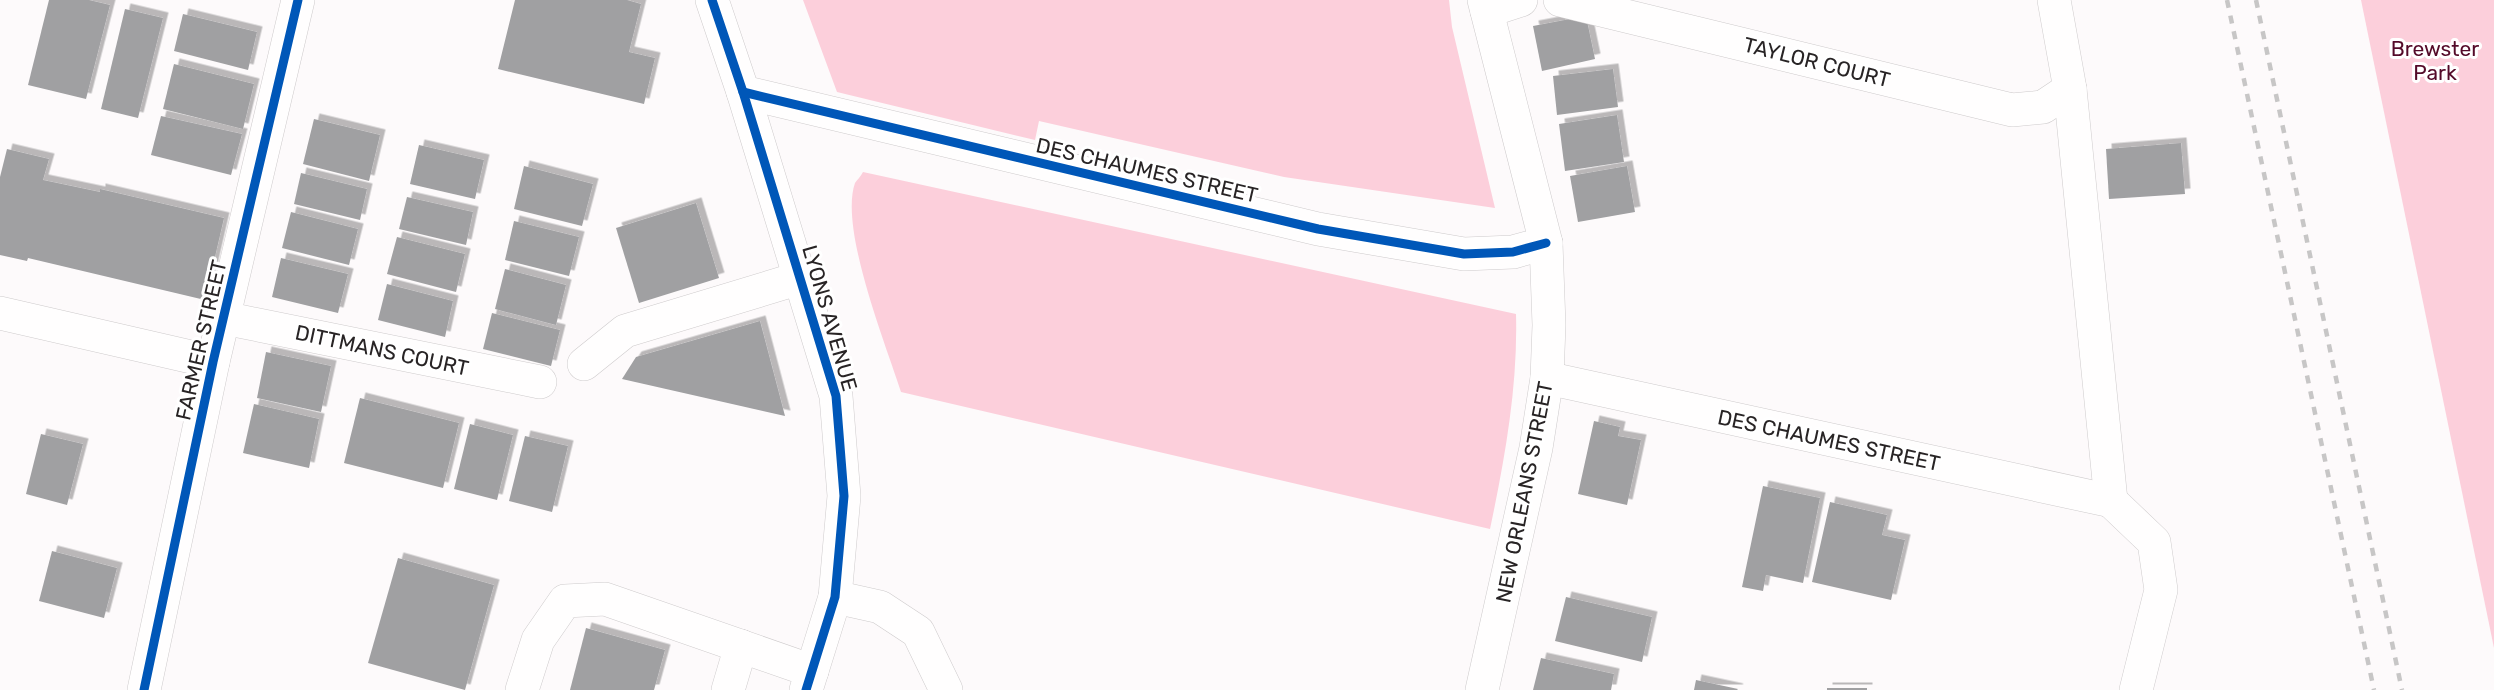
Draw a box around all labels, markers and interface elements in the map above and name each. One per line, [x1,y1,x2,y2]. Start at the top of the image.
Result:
street label: TAYLOR COURT [1741,32,1893,92]
park label: Brewster Park [2391,36,2479,85]
street label: DES CHAUMES STREET [1034,132,1260,208]
street label: LYONS AVENUE [797,242,863,394]
street label: FARMER STREET [170,257,232,423]
street label: DITTMANS COURT [293,319,471,381]
street label: NEW ORLEANS STREET [1490,379,1558,605]
street label: DES CHAUMES STREET [1715,404,1943,476]

